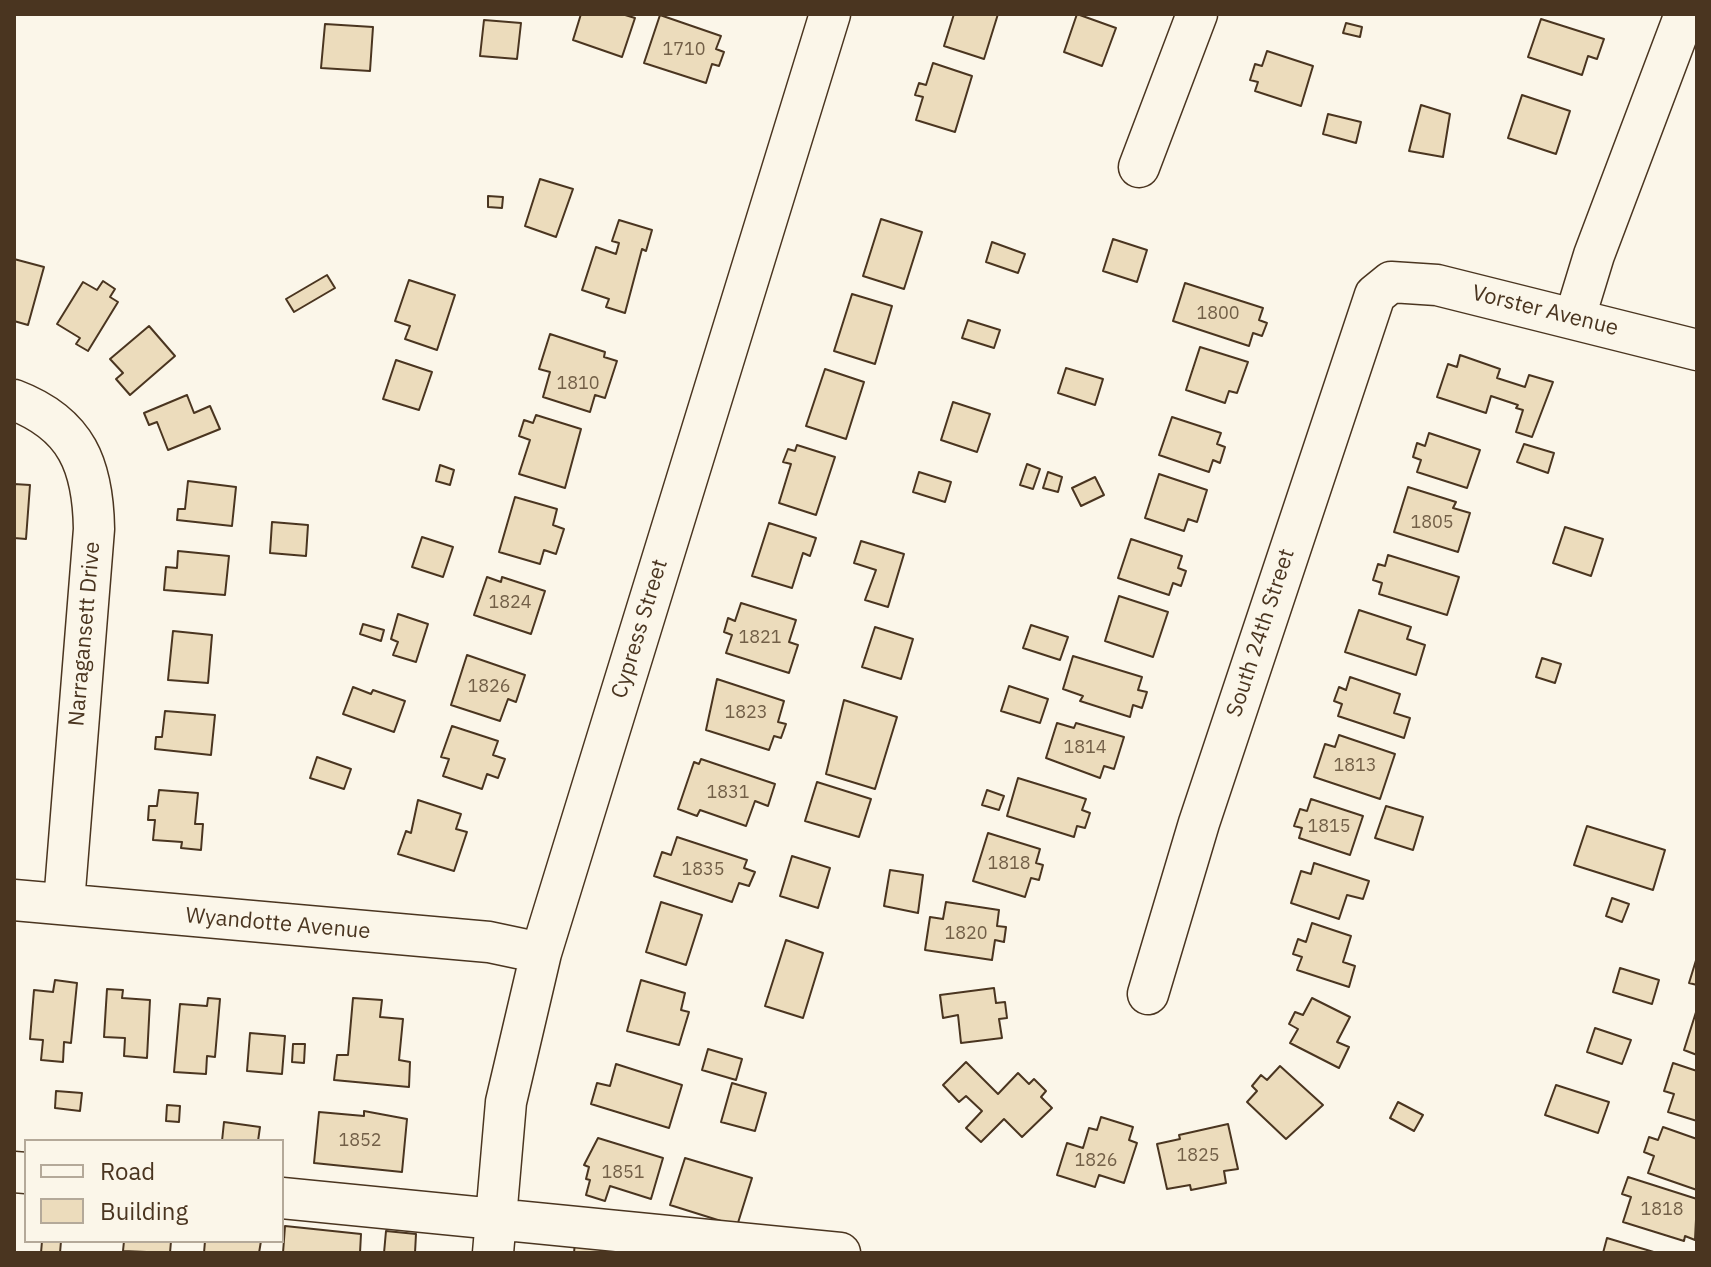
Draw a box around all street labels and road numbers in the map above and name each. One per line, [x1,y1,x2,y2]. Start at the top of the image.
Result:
street label: Vorster Avenue [1469,280,1621,342]
street label: Narragansett Drive [64,541,106,727]
street label: South 24th Street [1221,546,1301,720]
street label: Cypress Street [606,556,674,702]
street label: Wyandotte Avenue [184,903,372,945]

